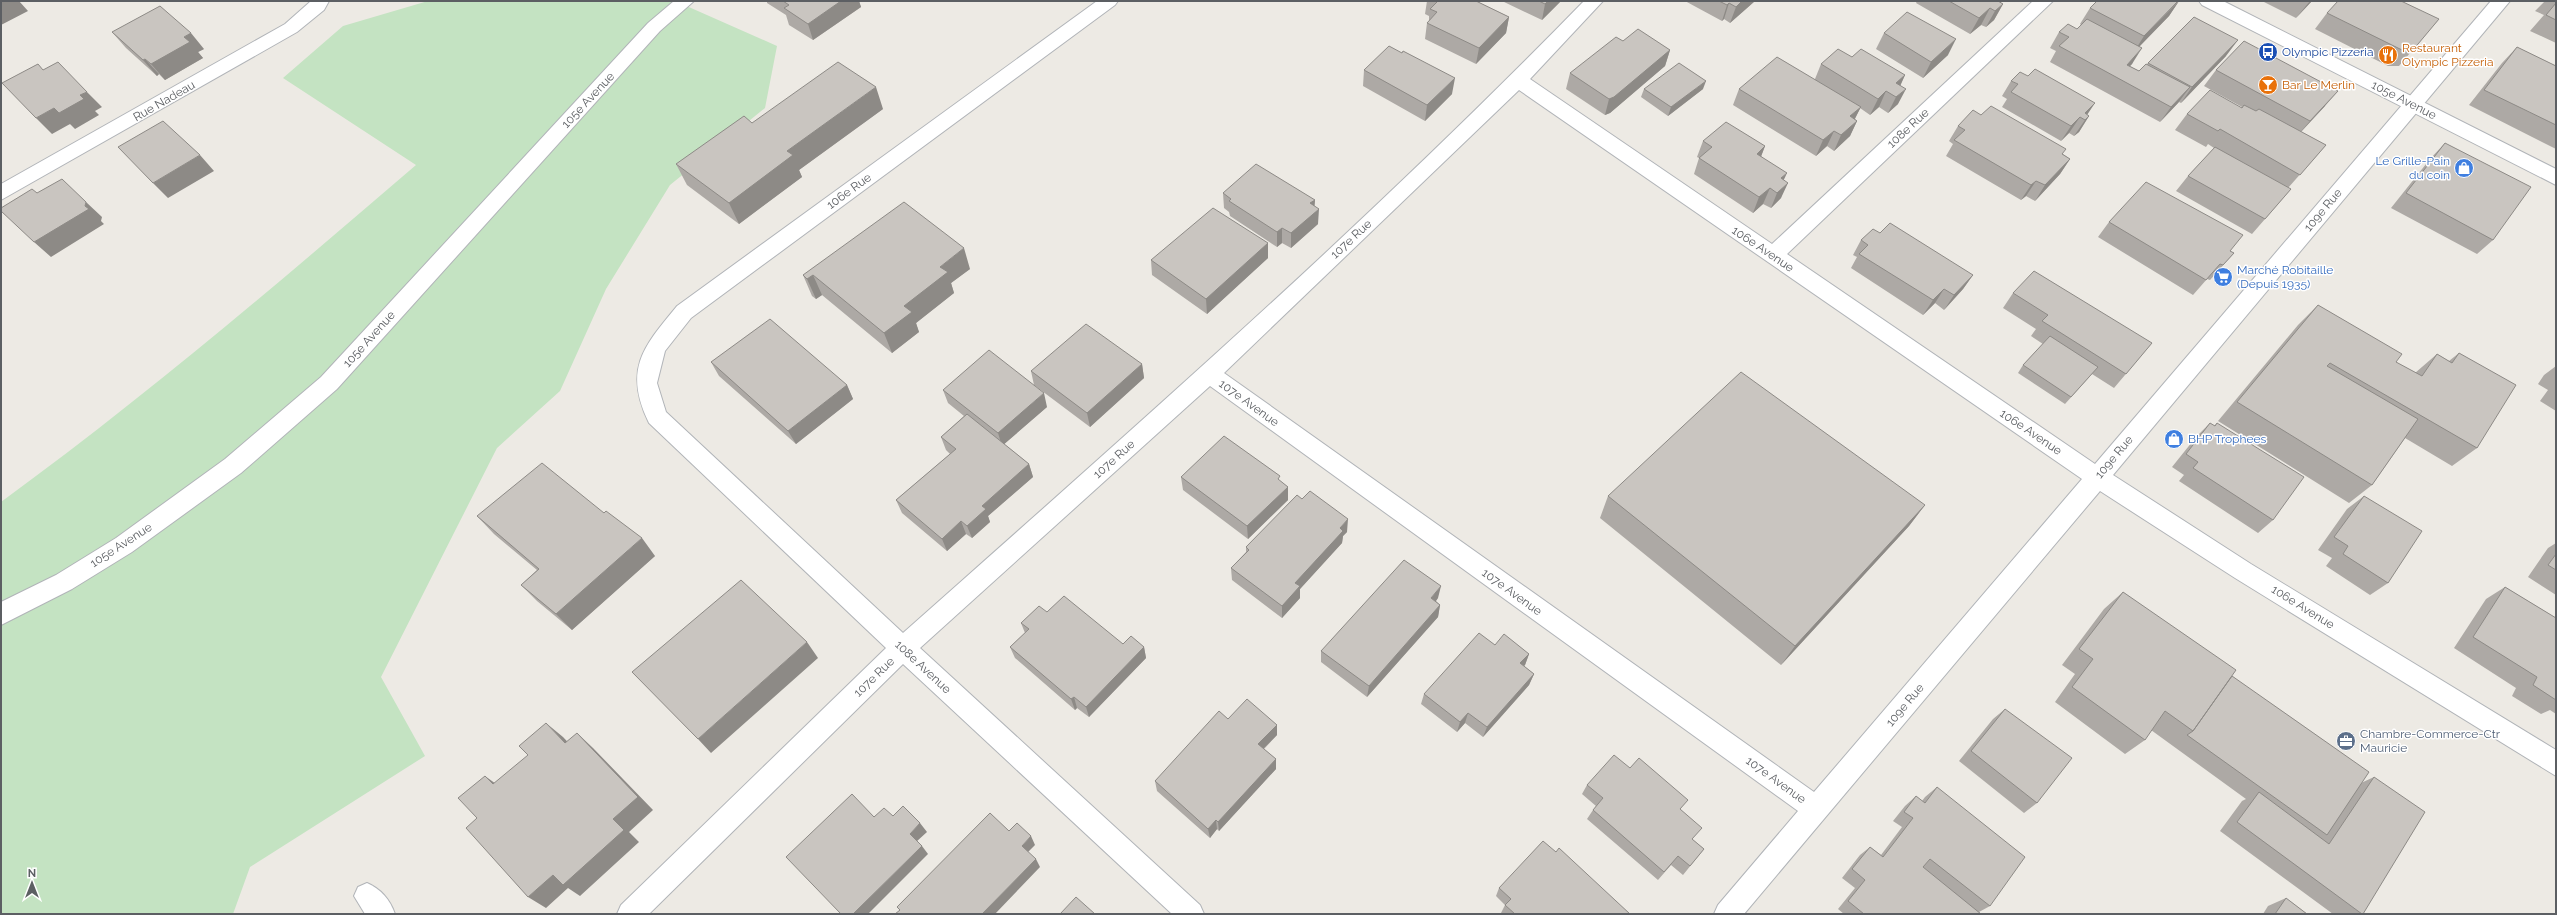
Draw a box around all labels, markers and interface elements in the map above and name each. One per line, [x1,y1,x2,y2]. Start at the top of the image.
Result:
bus stop icon: Olympic Pizzeria [2257,41,2279,63]
place label: Restaurant Olympic Pizzeria [2402,41,2493,69]
restaurant icon: Restaurant Olympic Pizzeria [2377,44,2399,66]
place label: Olympic Pizzeria [2282,45,2373,59]
street label: 105e Avenue [559,69,617,131]
bar icon: Bar Le Merlin [2257,74,2279,96]
street label: Rue Nadeau [131,78,197,124]
place label: Bar Le Merlin [2282,78,2355,92]
street label: 105e Avenue [2369,78,2439,122]
street label: 108e Rue [1884,105,1932,151]
place label: Le Grille-Pain du coin [2375,154,2450,182]
shop icon: Le Grille-Pain du coin [2453,157,2475,179]
street label: 106e Rue [824,170,874,212]
street label: 109e Rue [2301,186,2345,234]
street label: 107e Rue [1328,217,1374,261]
street label: 106e Avenue [1729,223,1797,275]
place label: Marché Robitaille (Depuis 1935) [2237,263,2333,291]
supermarket icon: Marché Robitaille (Depuis 1935) [2212,266,2234,288]
street label: 105e Avenue [340,308,398,370]
street label: 107e Avenue [1216,377,1282,429]
street label: 106e Avenue [1997,406,2065,458]
shop icon: BHP Trophees [2163,428,2185,450]
place label: BHP Trophees [2188,432,2267,446]
street label: 109e Rue [2092,433,2136,481]
street label: 107e Rue [1090,437,1138,481]
street label: 105e Avenue [87,520,155,570]
street label: 107e Avenue [1479,566,1545,618]
street label: 106e Avenue [2269,582,2337,632]
street label: 108e Avenue [892,638,954,696]
street label: 107e Rue [851,654,897,700]
street label: 109e Rue [1883,681,1927,729]
place label: Chambre-Commerce-Ctr Mauricie [2360,727,2501,755]
office icon: Chambre-Commerce-Ctr Mauricie [2335,730,2357,752]
street label: 107e Avenue [1743,754,1809,806]
north arrow [12,863,52,903]
text: N [28,867,36,880]

